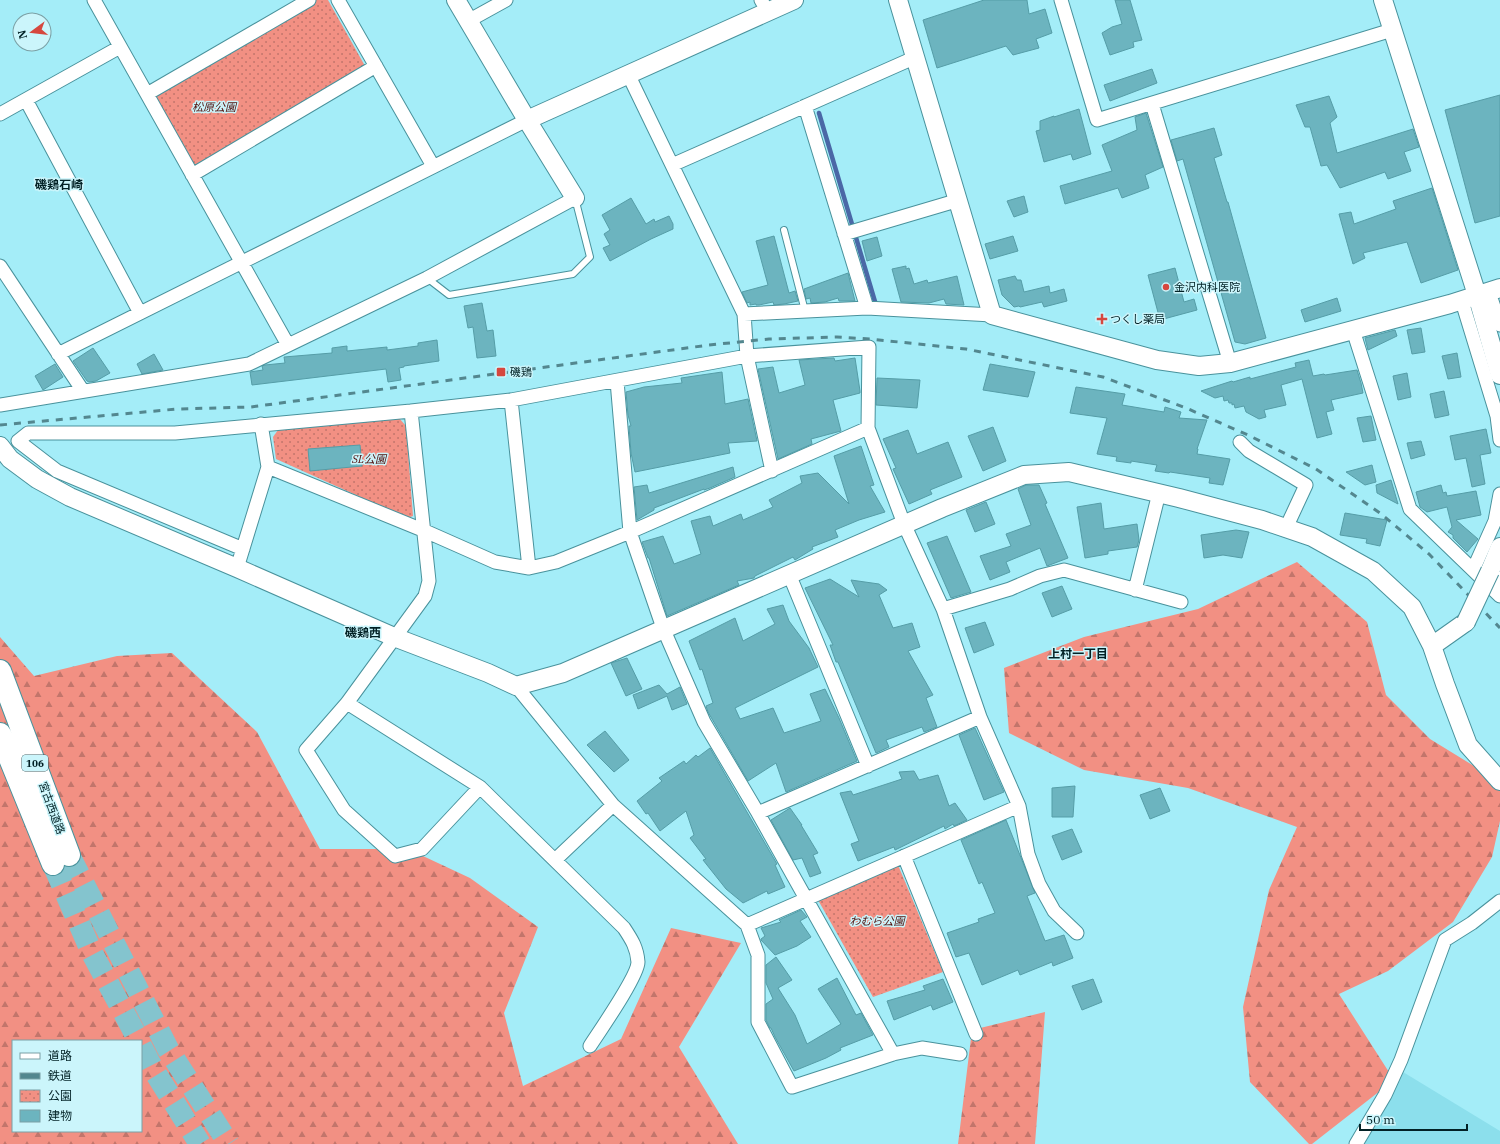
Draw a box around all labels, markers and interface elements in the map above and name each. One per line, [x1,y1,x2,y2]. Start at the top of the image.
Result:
north arrow [12,12,52,52]
text: N [14,28,30,41]
park label: 松原公園 [192,100,238,114]
district label: 磯鶏石崎 [34,177,83,192]
place label: 金沢内科医院 [1174,280,1240,294]
marker: 金沢内科医院 [1161,282,1171,292]
place label: つくし薬局 [1110,312,1165,326]
marker: つくし薬局 [1097,314,1107,324]
place label: 磯鶏 [510,365,532,379]
marker: 磯鶏 [495,366,507,378]
park label: SL公園 [351,452,388,466]
district label: 磯鶏西 [344,625,381,640]
district label: 上村一丁目 [1048,646,1108,661]
road number: 106 [22,755,48,771]
street label: 宮古西道路 [36,780,68,836]
park label: わむら公園 [850,914,906,928]
legend [12,1040,142,1132]
text: 道路 [48,1048,72,1063]
text: 鉄道 [48,1068,72,1083]
text: 公園 [48,1088,72,1103]
scale bar [1360,1106,1467,1132]
text: 建物 [48,1108,72,1123]
text: 50 m [1366,1112,1395,1127]

